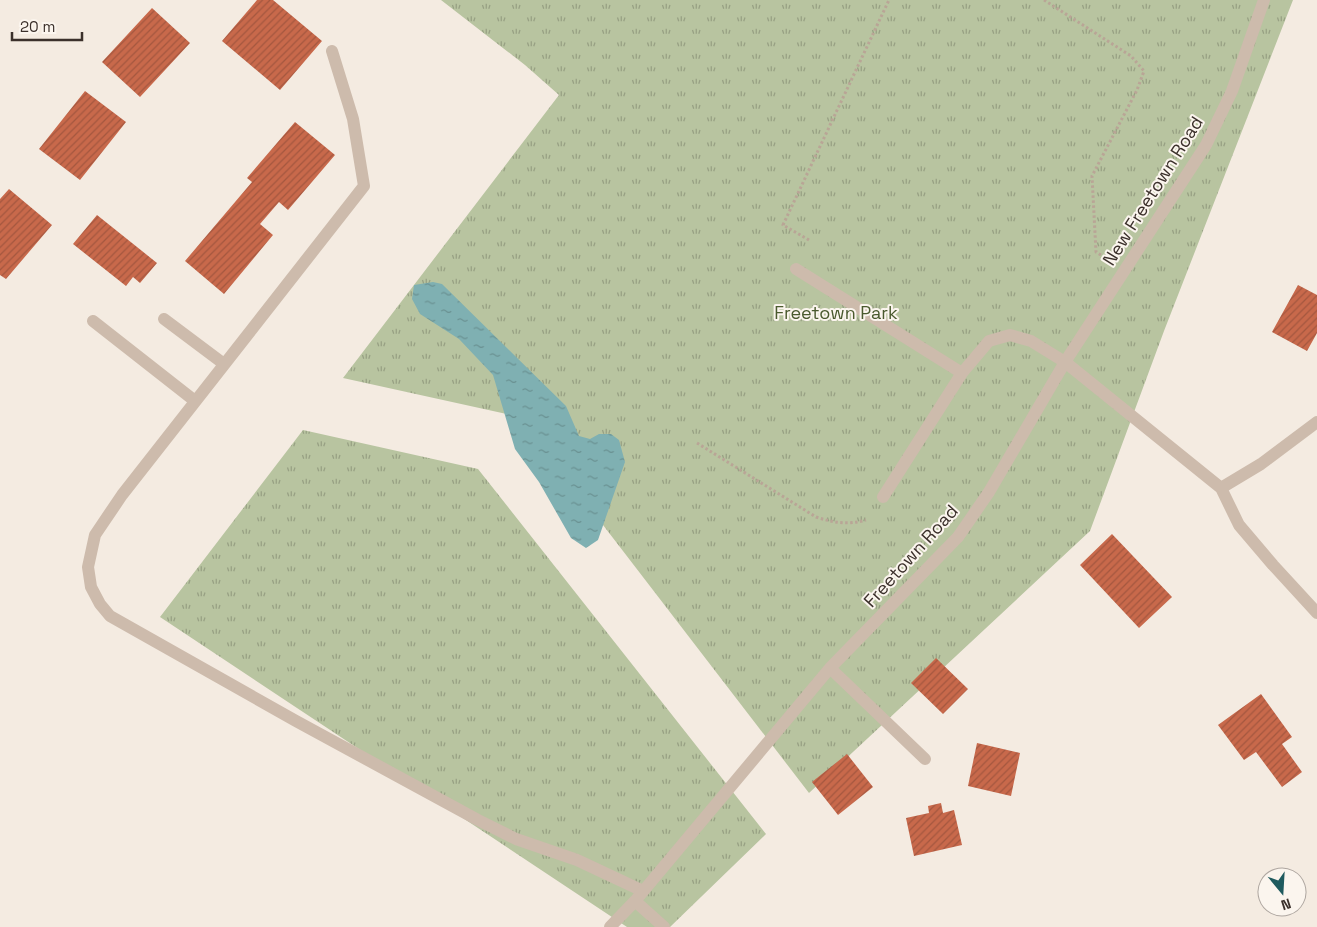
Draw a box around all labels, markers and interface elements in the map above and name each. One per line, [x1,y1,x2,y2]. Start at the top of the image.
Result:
scale bar [12,10,82,42]
text: 20 m [20,17,55,36]
street label: New Freetown Road [1097,112,1208,270]
park label: Freetown Park [774,301,898,324]
street label: Freetown Road [858,500,963,612]
north arrow [1257,867,1307,917]
text: N [1279,894,1293,914]

